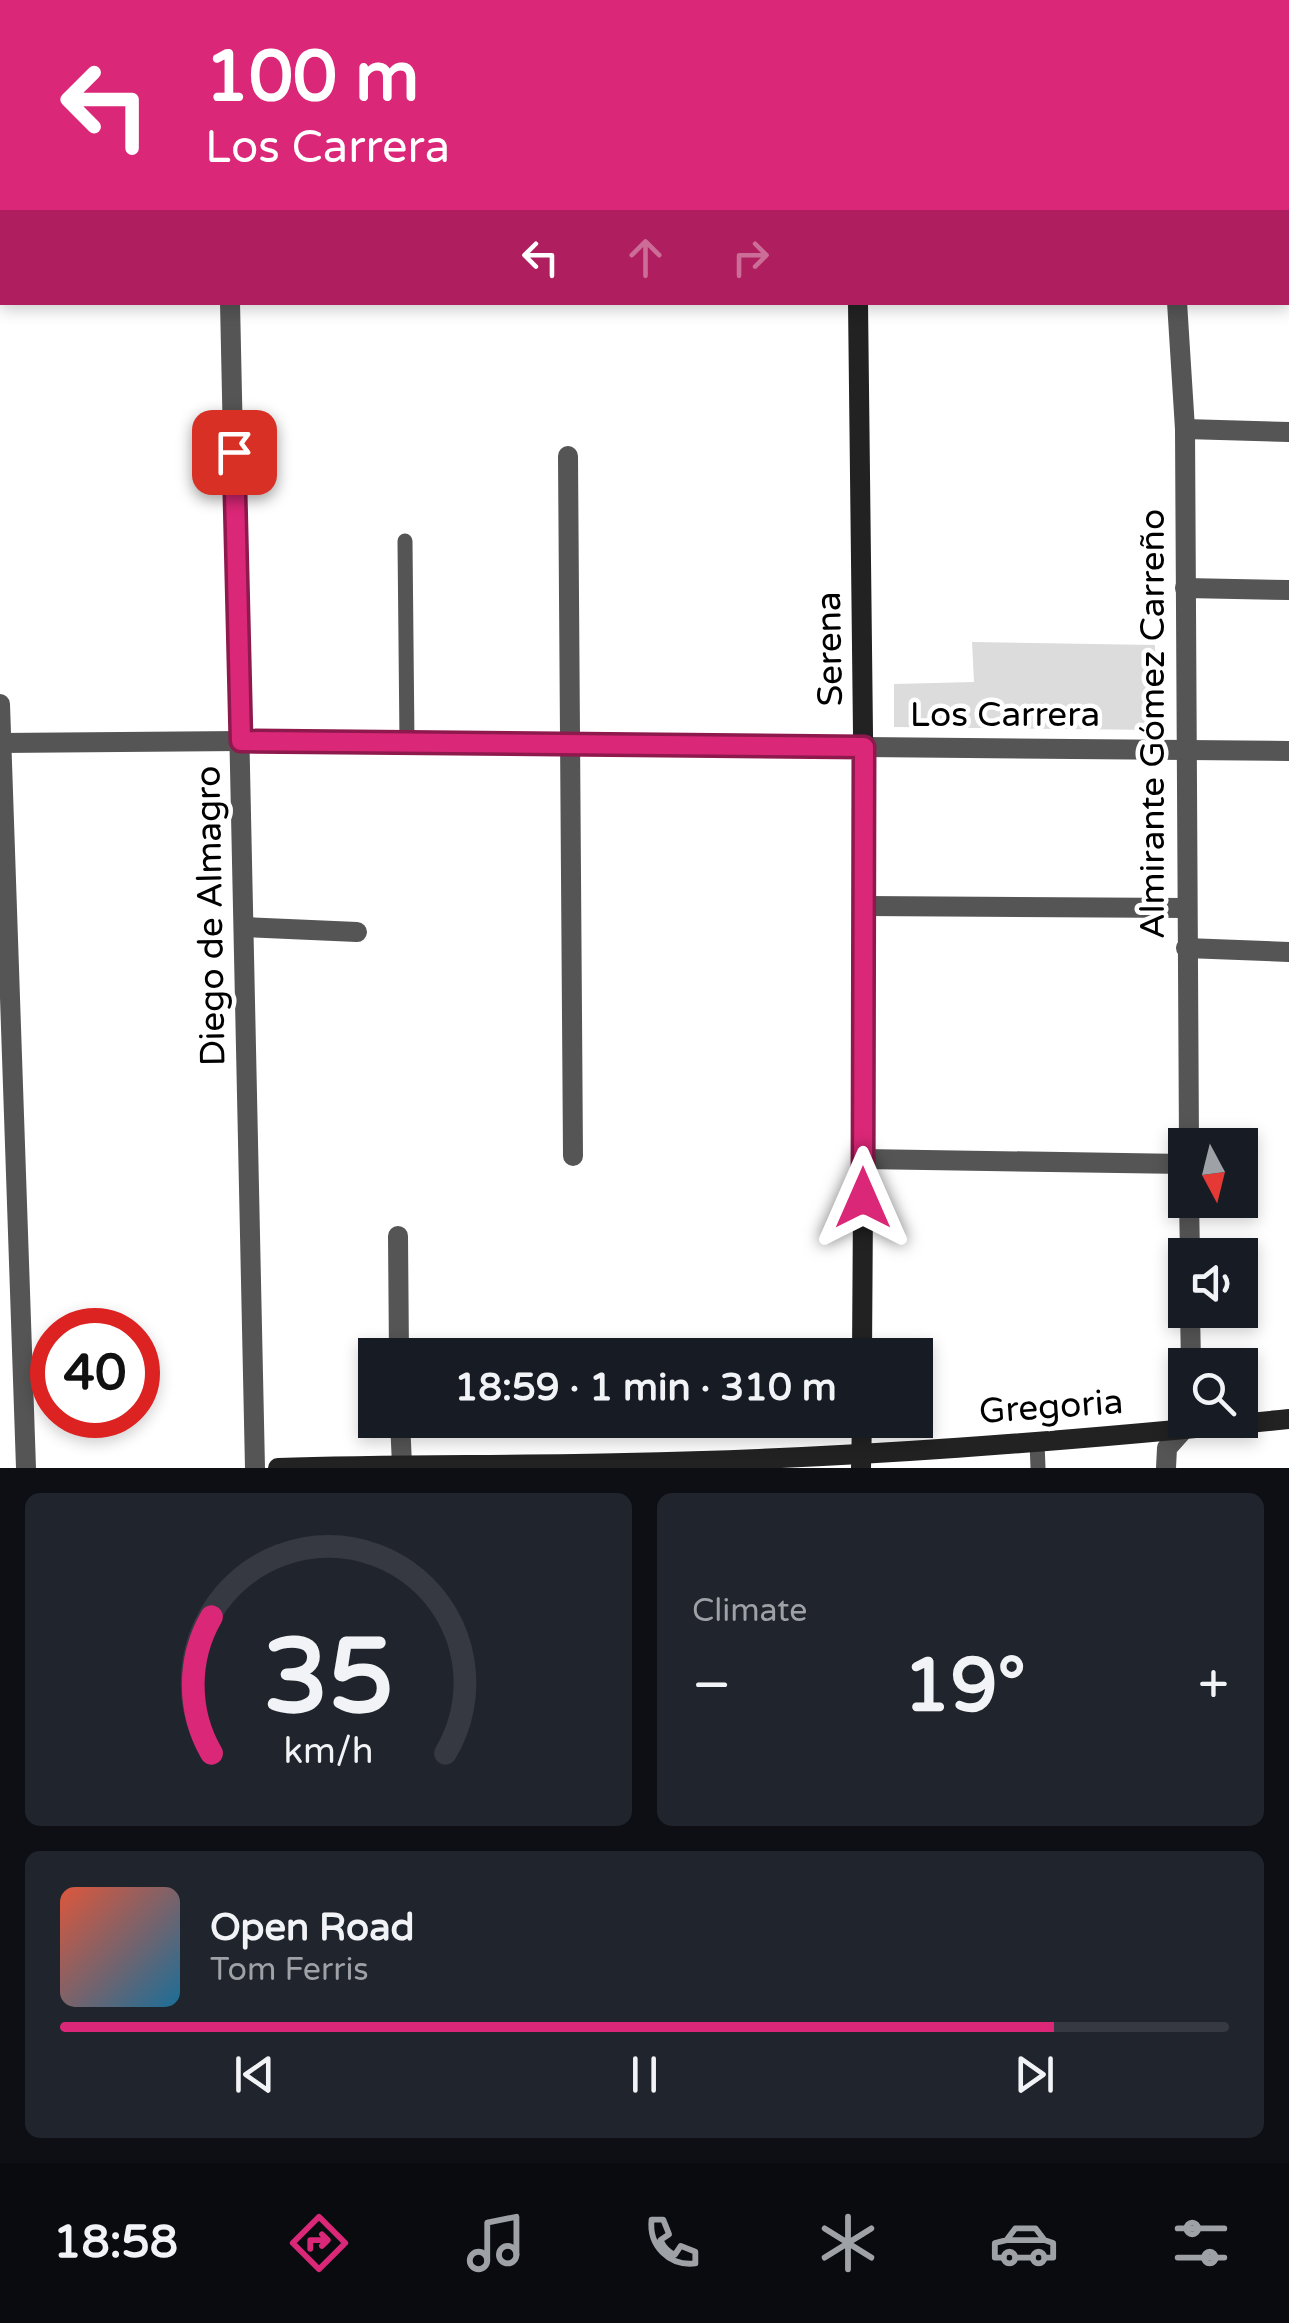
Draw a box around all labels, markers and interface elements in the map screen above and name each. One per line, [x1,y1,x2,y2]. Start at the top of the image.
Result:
text: 100 m [205,36,419,120]
icon: left [40,40,170,170]
text: Los Carrera [205,121,450,175]
icon: left [513,230,568,285]
icon: ahead [618,230,673,285]
icon: right [723,230,778,285]
pin [192,410,277,495]
icon: arrive [207,425,262,480]
street label: Almirante Gómez Carreño [1132,509,1174,939]
street label: Serena [808,591,852,707]
street label: Los Carrera [910,694,1100,736]
street label: Diego de Almagro [187,765,235,1067]
north arrow [1168,1128,1258,1218]
map controls [1168,1128,1258,1438]
position arrow [811,1146,915,1250]
button: sound [1168,1238,1258,1328]
speed limit sign: 40 [30,1308,160,1438]
button: search [1168,1348,1258,1438]
text: 18:59 · 1 min · 310 m [454,1365,837,1411]
street label: Gregoria [978,1381,1124,1433]
text: Climate [692,1592,807,1630]
text: 35 [263,1616,394,1741]
text: 19° [903,1641,1026,1731]
text: − [692,1653,731,1719]
text: + [1198,1653,1229,1719]
text: km/h [284,1730,373,1773]
text: Open Road [210,1905,415,1951]
text: Tom Ferris [210,1951,369,1989]
icon: previous [227,2047,282,2102]
icon: pause [617,2047,672,2102]
icon: next [1007,2047,1062,2102]
icon: directions [284,2208,354,2278]
icon: music [461,2208,531,2278]
icon: phone [637,2208,707,2278]
icon: climate [813,2208,883,2278]
icon: car [989,2208,1059,2278]
icon: filters [1166,2208,1236,2278]
text: 18:58 [53,2216,178,2270]

